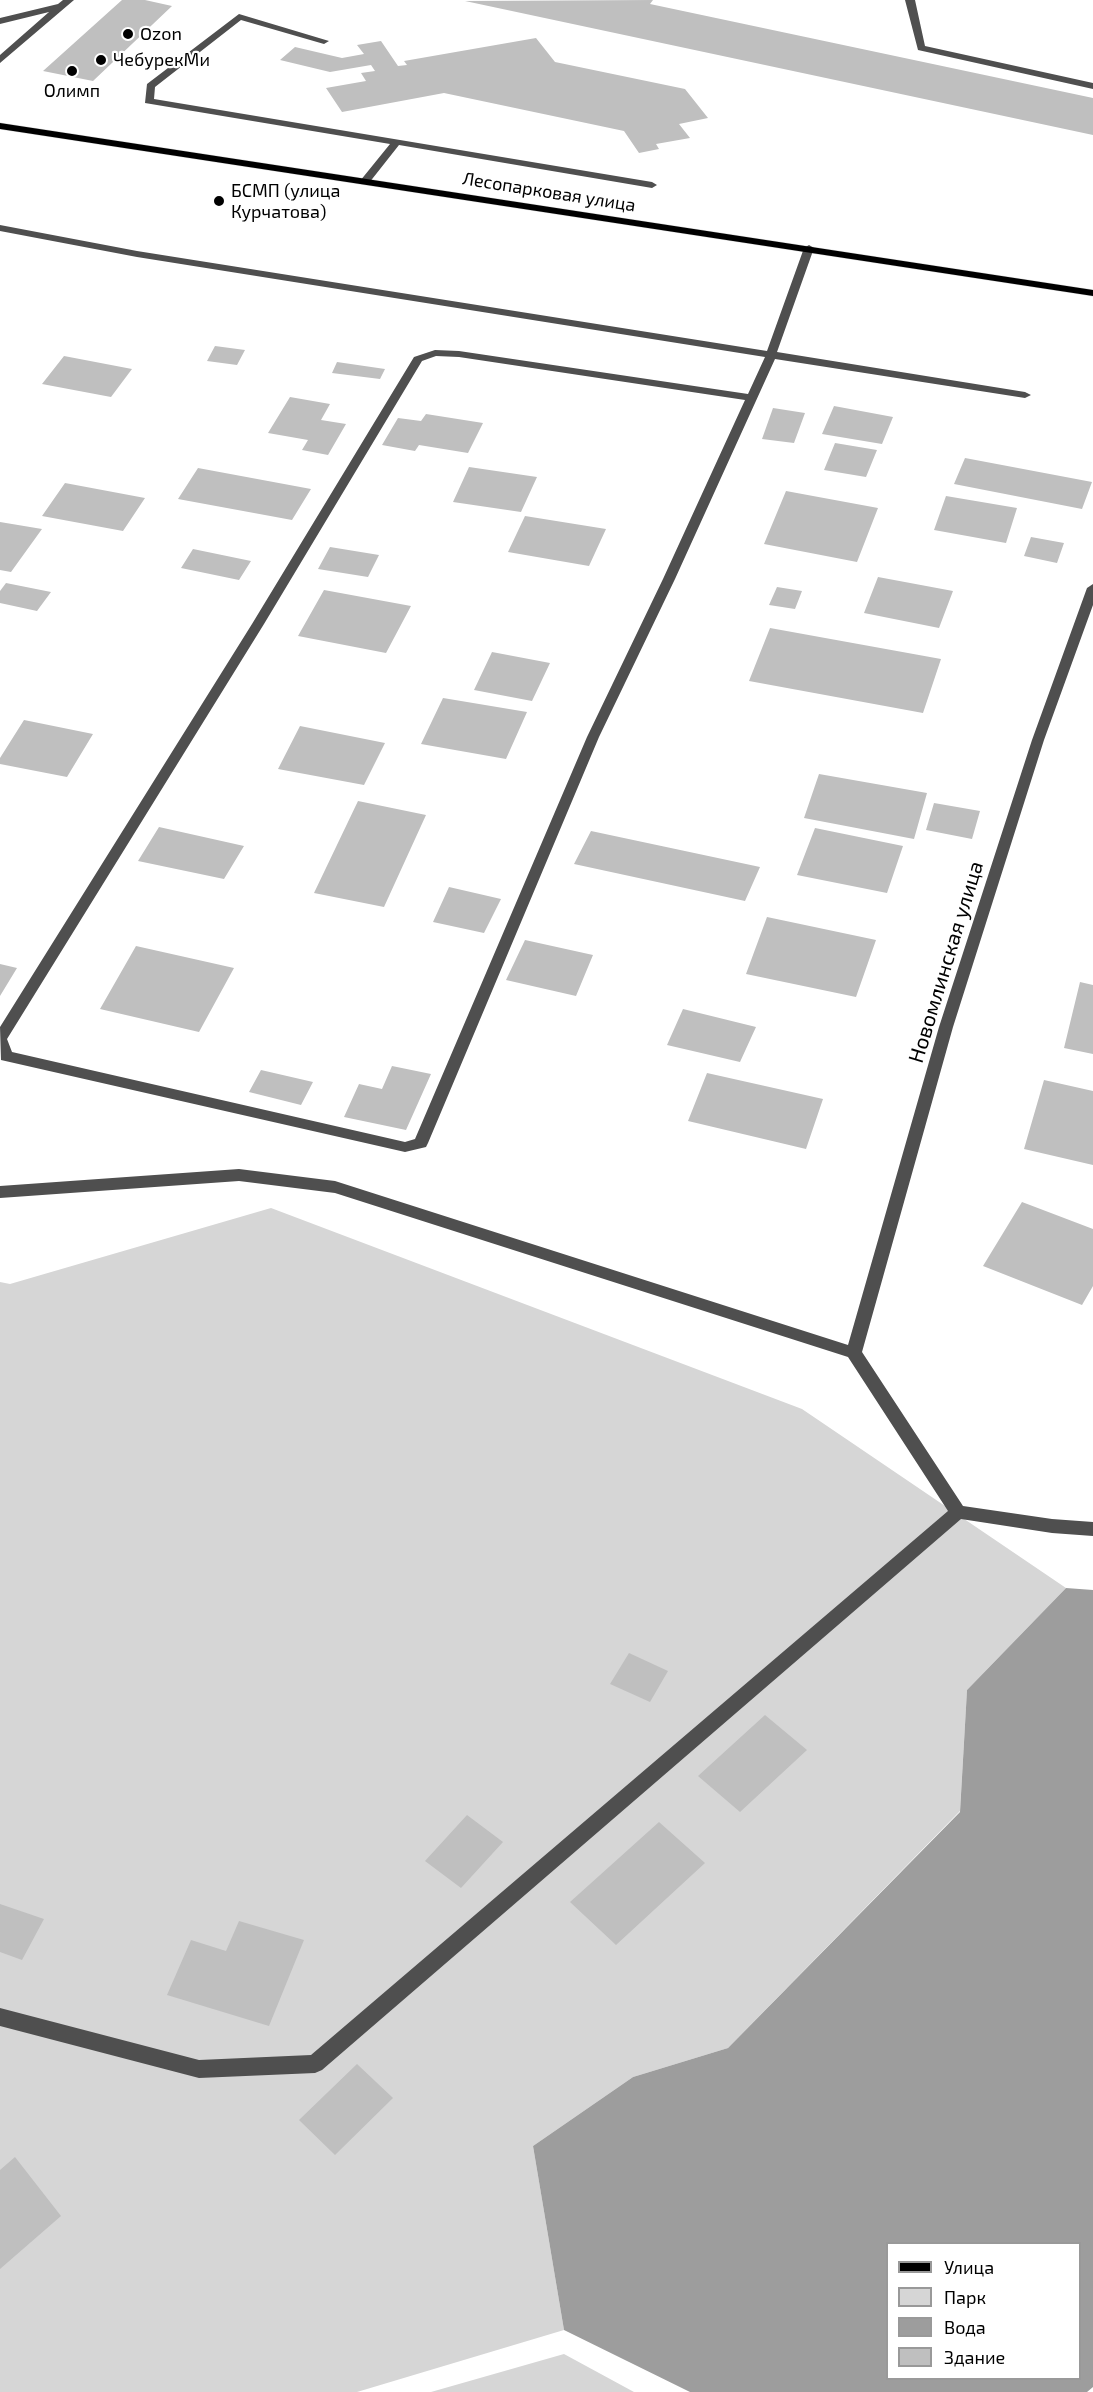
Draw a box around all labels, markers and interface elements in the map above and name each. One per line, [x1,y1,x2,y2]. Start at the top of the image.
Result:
place label: Ozon [140,23,182,45]
marker: Ozon [121,27,135,41]
place label: ЧебурекМи [113,49,210,71]
marker: ЧебурекМи [94,53,108,67]
marker: Олимп [65,64,79,78]
place label: Олимп [44,80,100,102]
street label: Лесопарковая улица [461,168,637,216]
place label: БСМП (улица Курчатова) [231,180,340,222]
marker: БСМП (улица Курчатова) [212,194,226,208]
street label: Новомлинская улица [903,858,989,1066]
legend [886,2242,1081,2380]
text: Улица [944,2256,994,2278]
text: Парк [944,2286,986,2308]
text: Вода [944,2316,986,2338]
text: Здание [944,2346,1005,2368]

